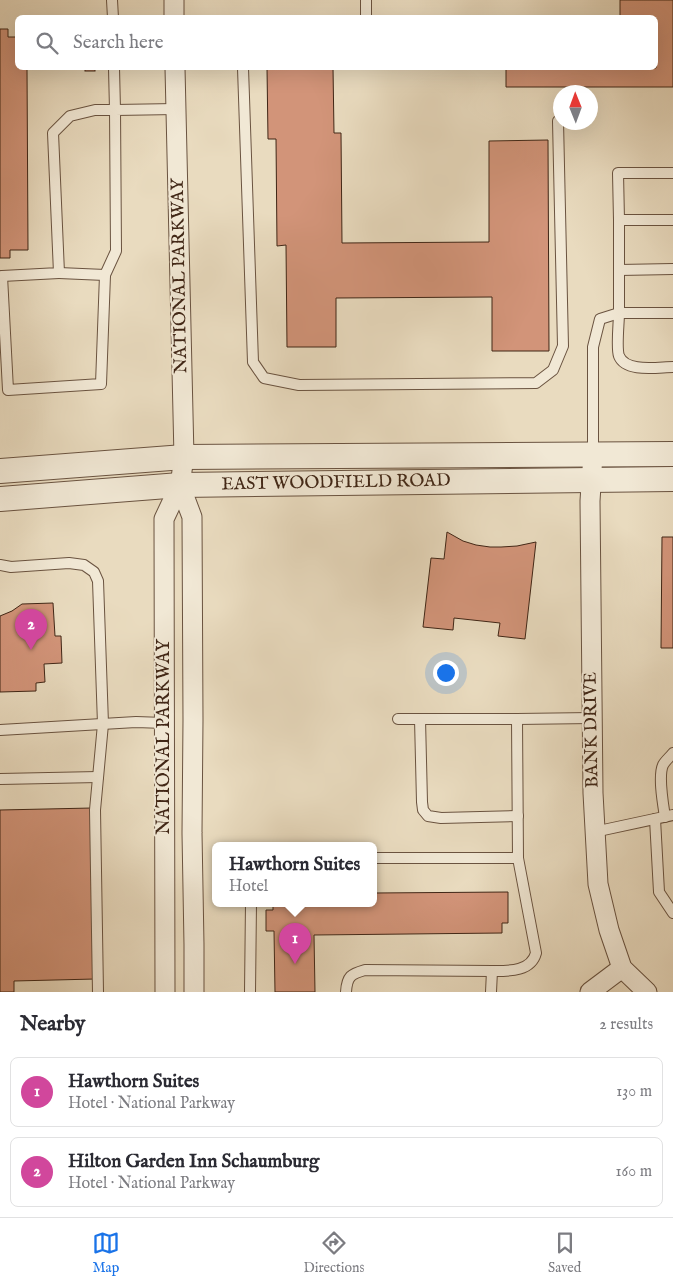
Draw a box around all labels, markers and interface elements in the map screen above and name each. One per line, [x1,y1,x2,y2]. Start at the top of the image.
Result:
search box [15,15,658,70]
icon: search [33,29,61,57]
text: Search here [73,31,164,55]
north arrow [553,85,598,130]
street label: NATIONAL PARKWAY [167,177,193,374]
street label: EAST WOODFIELD ROAD [221,470,451,496]
pin: 2 [15,609,47,650]
street label: NATIONAL PARKWAY [153,639,176,835]
your location [433,660,459,686]
street label: BANK DRIVE [579,672,605,788]
popup [212,842,377,907]
text: Hawthorn Suites [229,853,360,877]
text: Hotel [229,877,268,897]
pin: 1 [279,923,311,964]
text: Nearby [20,1011,85,1038]
text: 2 results [599,1015,653,1035]
text: Hawthorn Suites [68,1070,199,1094]
text: 1 [34,1082,40,1102]
text: 130 m [616,1082,652,1102]
text: Hotel · National Parkway [68,1094,235,1114]
text: Hilton Garden Inn Schaumburg [68,1150,319,1174]
text: 2 [33,1162,41,1182]
text: 160 m [616,1162,652,1182]
text: Hotel · National Parkway [68,1174,235,1194]
tab: Map [92,1229,120,1277]
tab: Directions [303,1229,364,1277]
tab: Saved [548,1229,581,1277]

